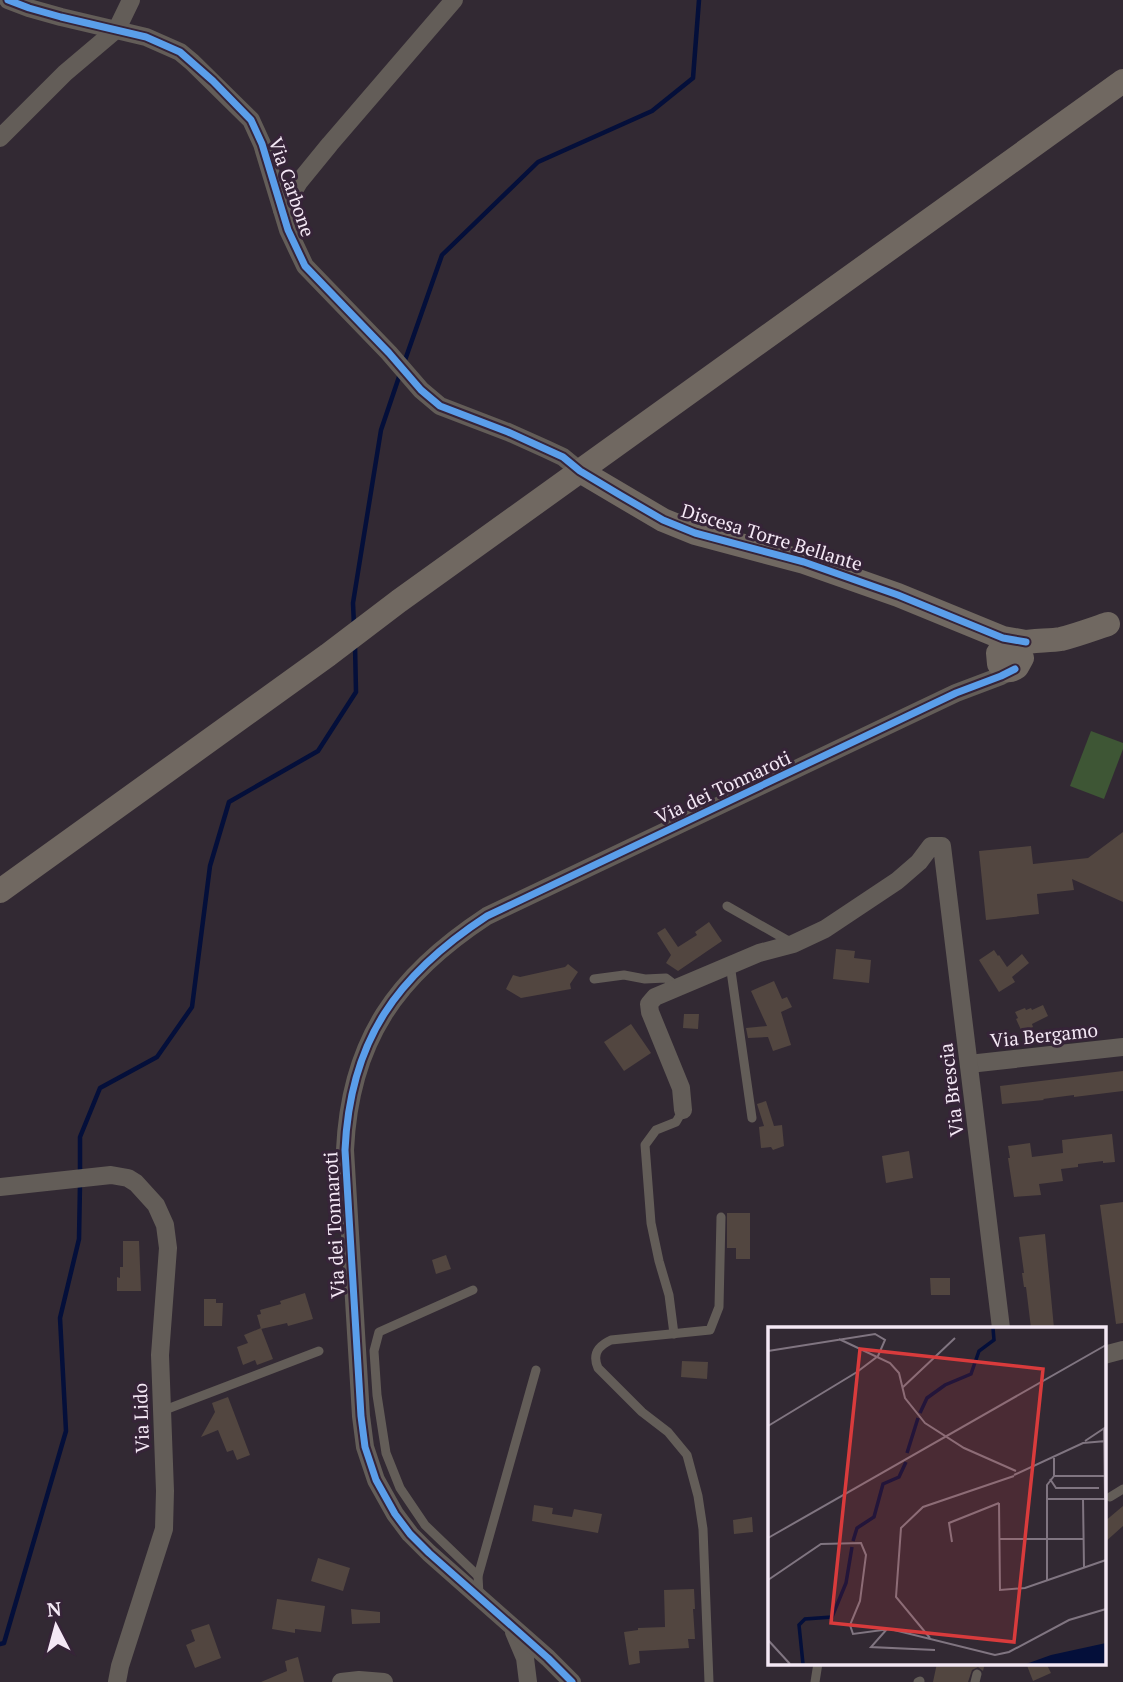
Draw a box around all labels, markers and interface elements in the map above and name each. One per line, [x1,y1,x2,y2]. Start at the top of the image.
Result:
street label: Via Carbone [264,134,321,240]
street label: Discesa Torre Bellante [679,497,866,576]
street label: Via dei Tonnaroti [651,744,795,829]
street label: Via Bergamo [989,1016,1099,1053]
street label: Via Brescia [932,1042,969,1138]
street label: Via dei Tonnaroti [317,1151,350,1299]
inset map [768,1327,1106,1664]
street label: Via Lido [127,1383,154,1454]
north arrow [21,1591,91,1661]
text: N [46,1595,63,1622]

